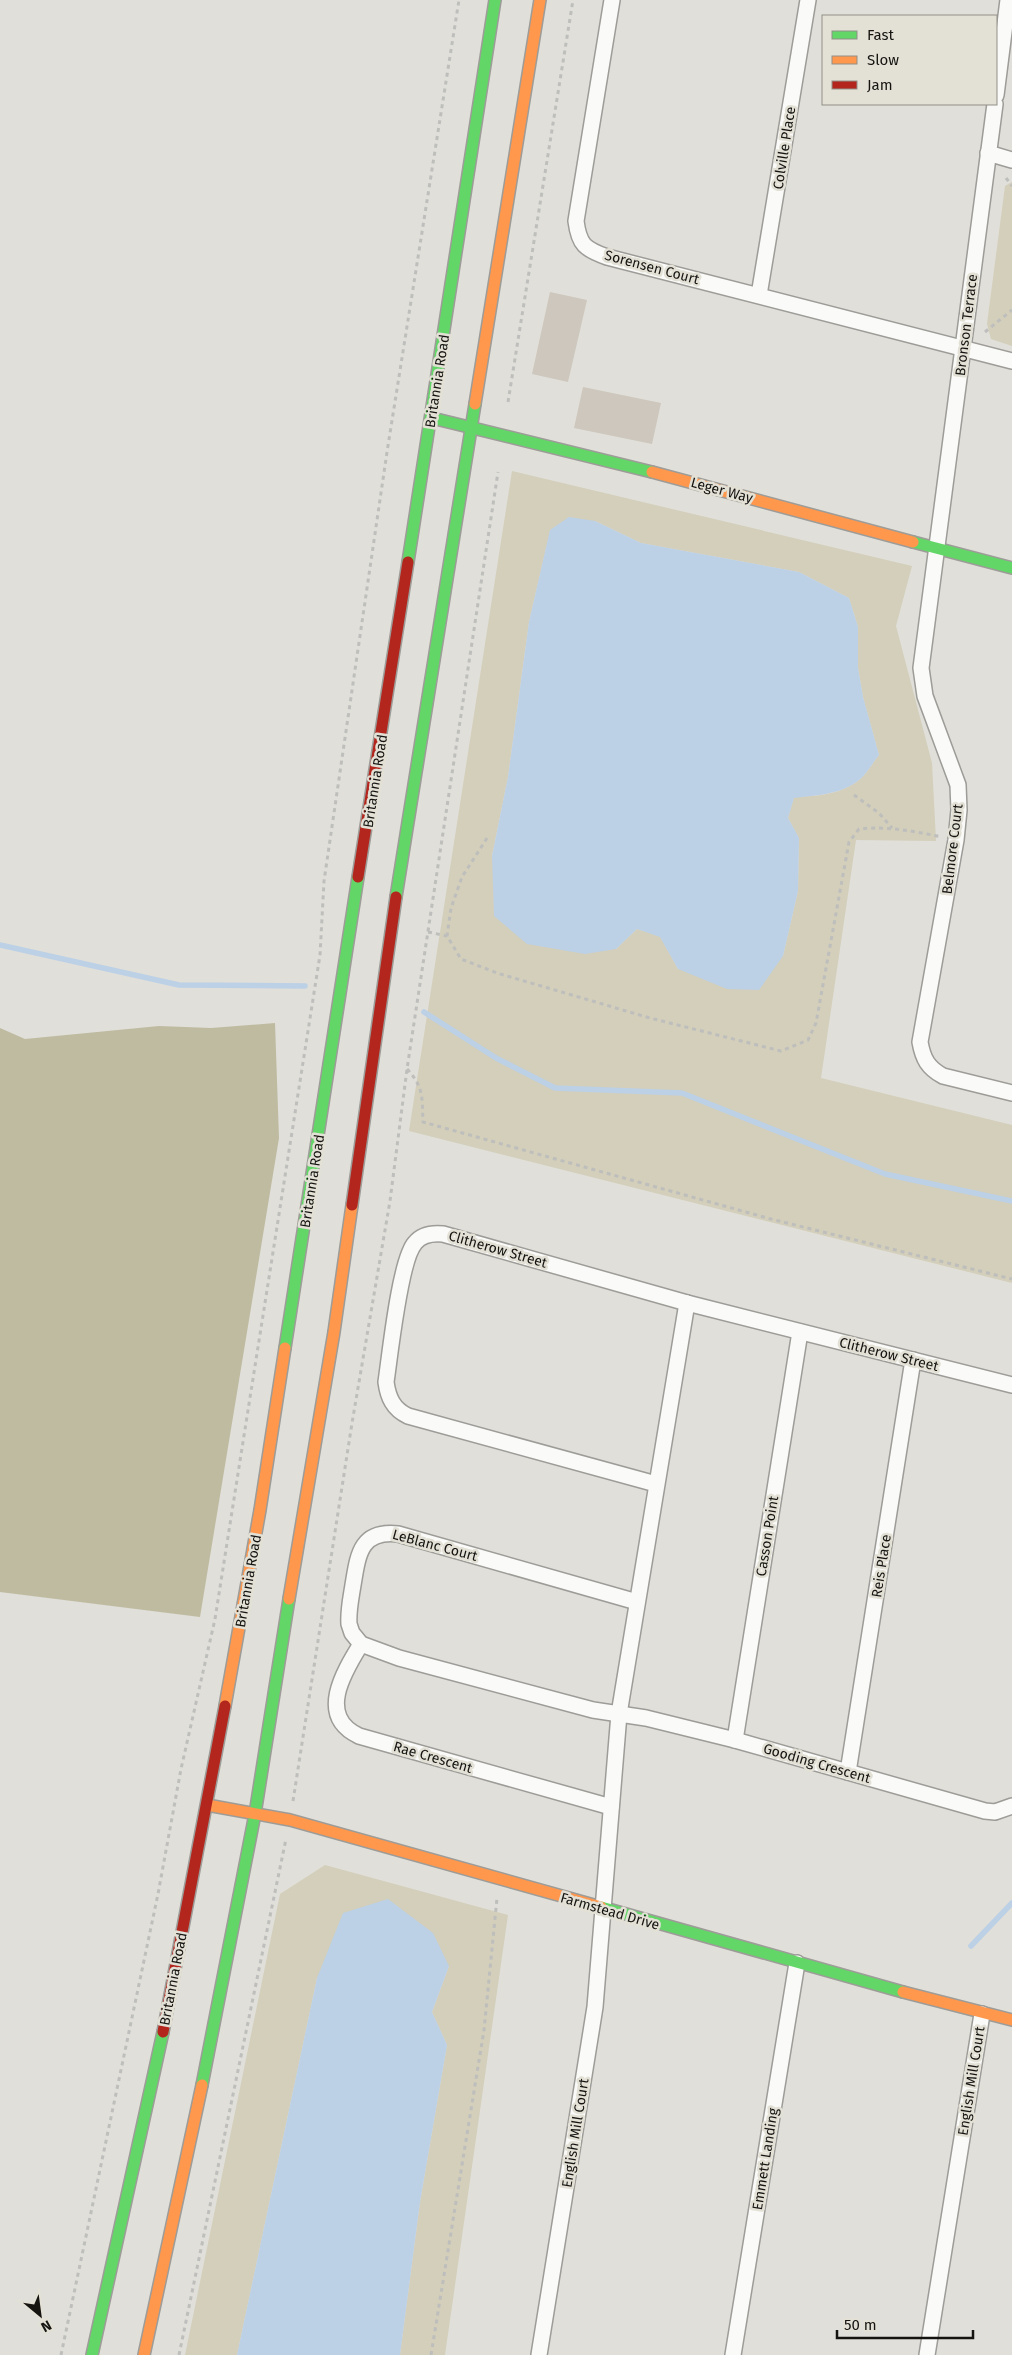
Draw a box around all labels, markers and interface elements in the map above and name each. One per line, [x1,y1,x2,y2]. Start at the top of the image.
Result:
legend [822,15,997,105]
text: Fast [867,26,894,44]
text: Slow [867,51,899,69]
text: Jam [867,76,893,94]
street label: Colville Place [770,105,799,191]
street label: Sorensen Court [603,247,702,288]
street label: Bronson Terrace [952,273,981,377]
street label: Britannia Road [422,333,453,429]
street label: Leger Way [689,474,755,507]
street label: Britannia Road [360,733,391,829]
street label: Belmore Court [939,802,967,895]
street label: Britannia Road [297,1133,328,1229]
street label: Clitherow Street [447,1227,550,1272]
street label: Clitherow Street [838,1334,941,1375]
street label: Casson Point [753,1494,782,1578]
street label: LeBlanc Court [390,1526,480,1565]
street label: Britannia Road [232,1533,265,1629]
street label: Reis Place [868,1533,895,1599]
street label: Rae Crescent [391,1738,475,1777]
street label: Gooding Crescent [761,1740,873,1787]
street label: Farmstead Drive [558,1889,661,1934]
street label: Britannia Road [156,1931,191,2027]
street label: English Mill Court [954,2024,989,2137]
street label: English Mill Court [558,2076,593,2189]
street label: Emmett Landing [749,2106,782,2211]
north arrow [15,2290,65,2340]
scale bar [837,2308,973,2340]
text: N [38,2316,54,2336]
text: 50 m [844,2316,877,2334]

